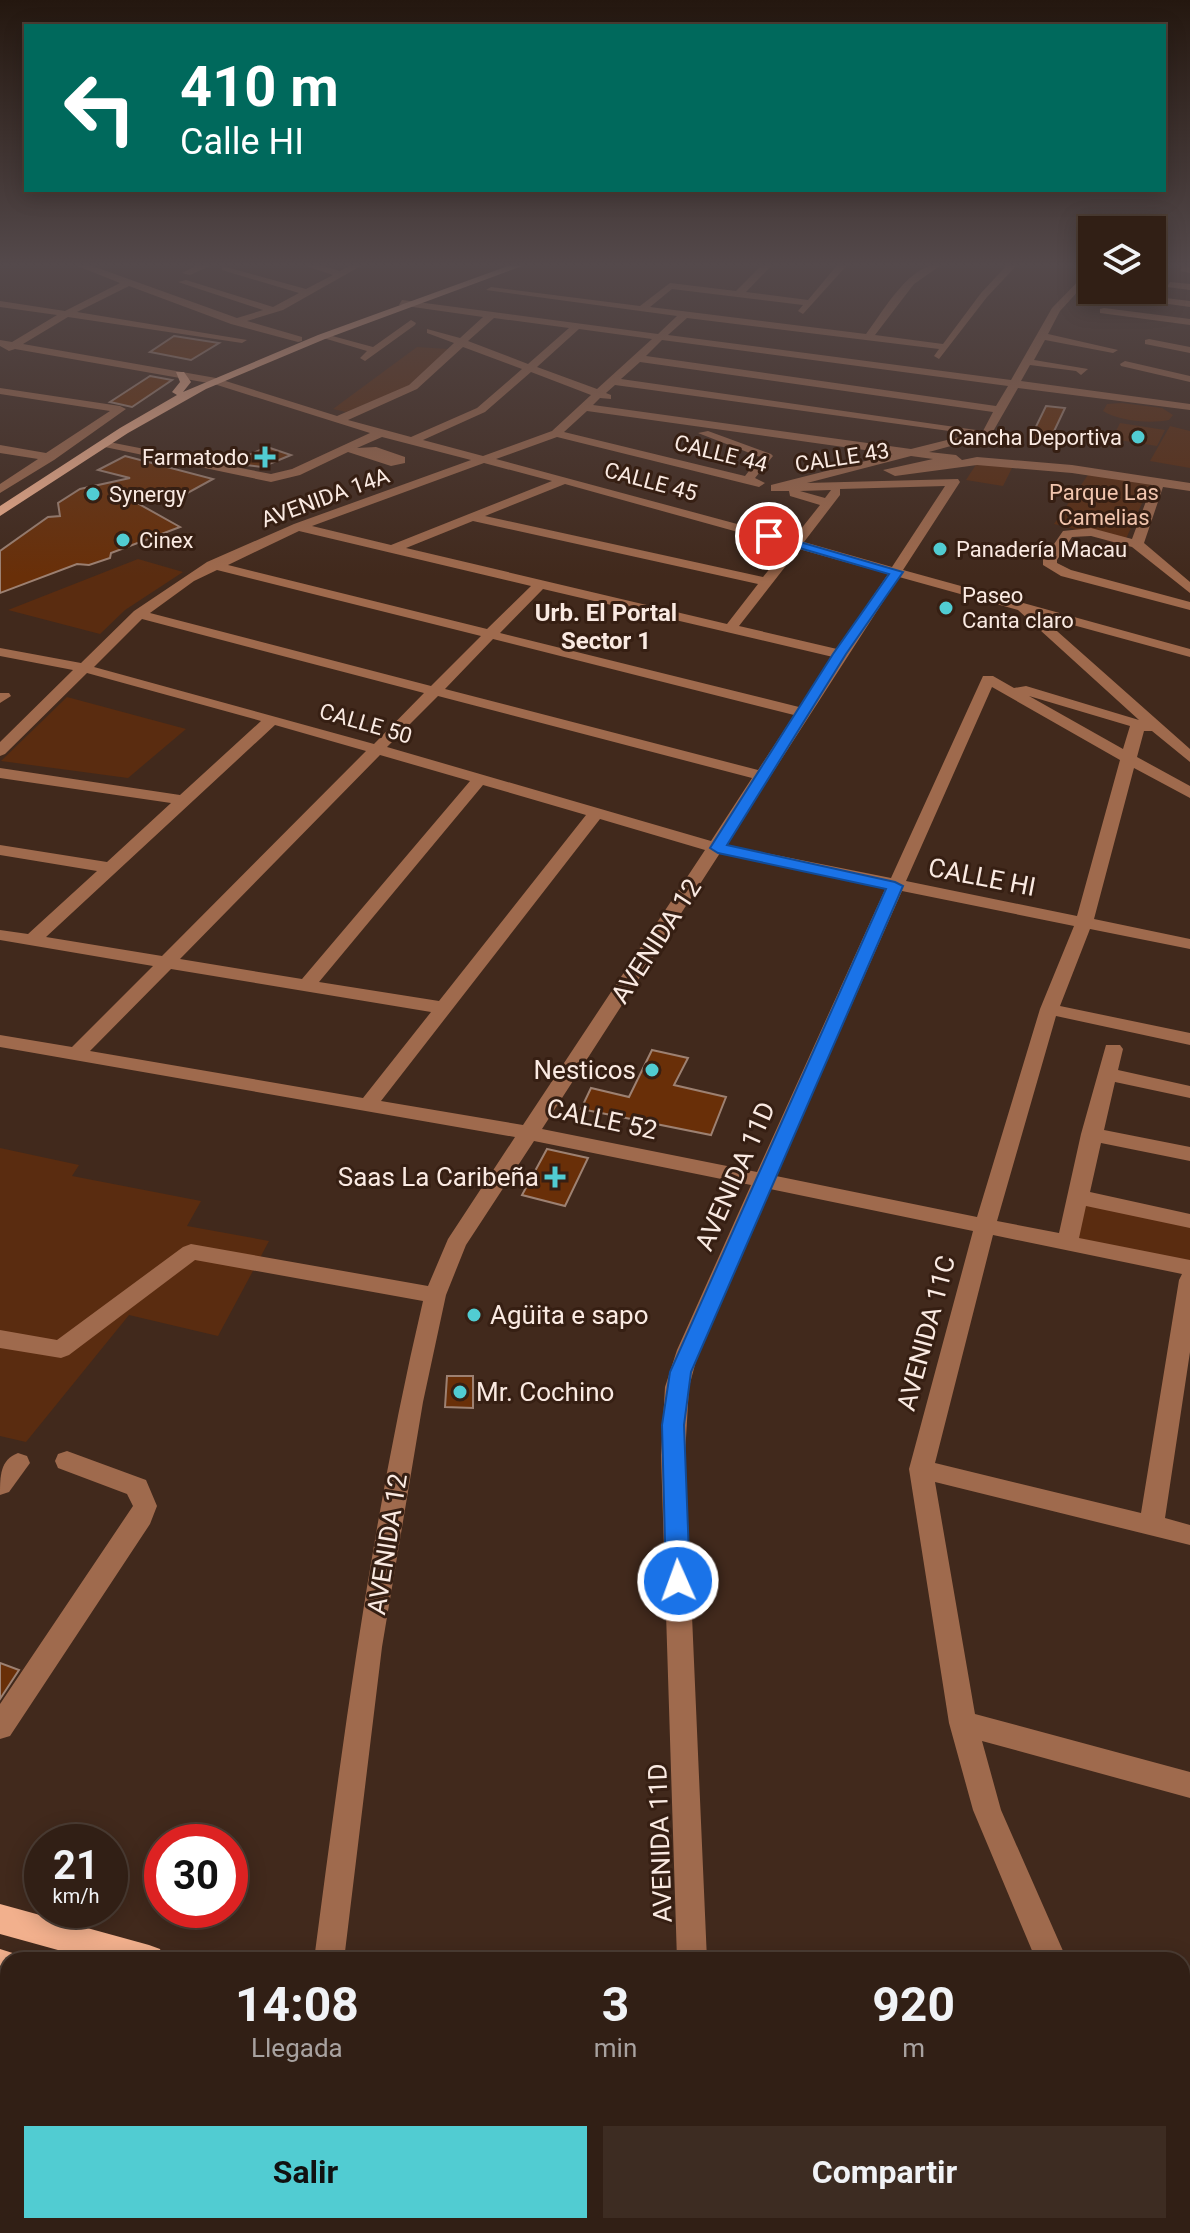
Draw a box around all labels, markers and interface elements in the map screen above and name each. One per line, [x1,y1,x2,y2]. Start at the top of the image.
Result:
text: 410 m [180,54,339,120]
icon: left [48,56,152,160]
text: Calle HI [180,121,304,163]
map controls [1078,216,1166,304]
button: layers [1078,216,1166,304]
place label: Cancha Deportiva [949,425,1122,450]
marker: Cancha Deportiva [1129,428,1147,446]
street label: CALLE 44 [672,430,770,477]
street label: CALLE 43 [793,438,891,477]
place label: Farmatodo [142,445,249,470]
marker: Farmatodo [256,448,274,466]
street label: CALLE 45 [602,457,700,506]
street label: AVENIDA 14A [258,462,393,532]
park label: Parque Las Camelias [1049,480,1159,530]
place label: Synergy [109,482,187,507]
marker: Synergy [84,485,102,503]
pin [735,502,803,570]
icon: arrive [747,514,791,558]
place label: Cinex [139,528,193,553]
marker: Cinex [114,531,132,549]
place label: Panadería Macau [956,537,1127,562]
marker: Panadería Macau [931,540,949,558]
place label: Paseo Canta claro [962,583,1074,633]
district label: Urb. El Portal Sector 1 [535,599,677,655]
marker: Paseo Canta claro [937,599,955,617]
street label: CALLE 50 [317,698,415,749]
street label: CALLE HI [926,852,1038,902]
street label: AVENIDA 12 [605,873,707,1009]
place label: Nesticos [534,1055,636,1085]
marker: Nesticos [643,1061,661,1079]
street label: CALLE 52 [544,1093,660,1145]
street label: AVENIDA 11D [689,1097,781,1255]
place label: Saas La Caribeña [338,1162,539,1192]
marker: Saas La Caribeña [546,1168,564,1186]
street label: AVENIDA 11C [891,1252,961,1414]
place label: Agüita e sapo [490,1300,649,1330]
marker: Agüita e sapo [465,1306,483,1324]
place label: Mr. Cochino [476,1377,614,1407]
marker: Mr. Cochino [451,1383,469,1401]
street label: AVENIDA 12 [361,1471,413,1617]
position arrow [636,1539,720,1623]
street label: AVENIDA 11D [642,1763,678,1923]
speed limit sign: 30 [144,1824,248,1928]
text: 21 [53,1842,99,1889]
text: km/h [53,1884,99,1908]
text: 14:08 [235,1976,359,2033]
text: 3 [602,1976,629,2033]
text: 920 [872,1976,955,2033]
text: Llegada [251,2033,343,2063]
text: min [594,2033,637,2063]
text: m [902,2033,925,2063]
button: Salir [24,2126,587,2218]
button: Compartir [603,2126,1166,2218]

